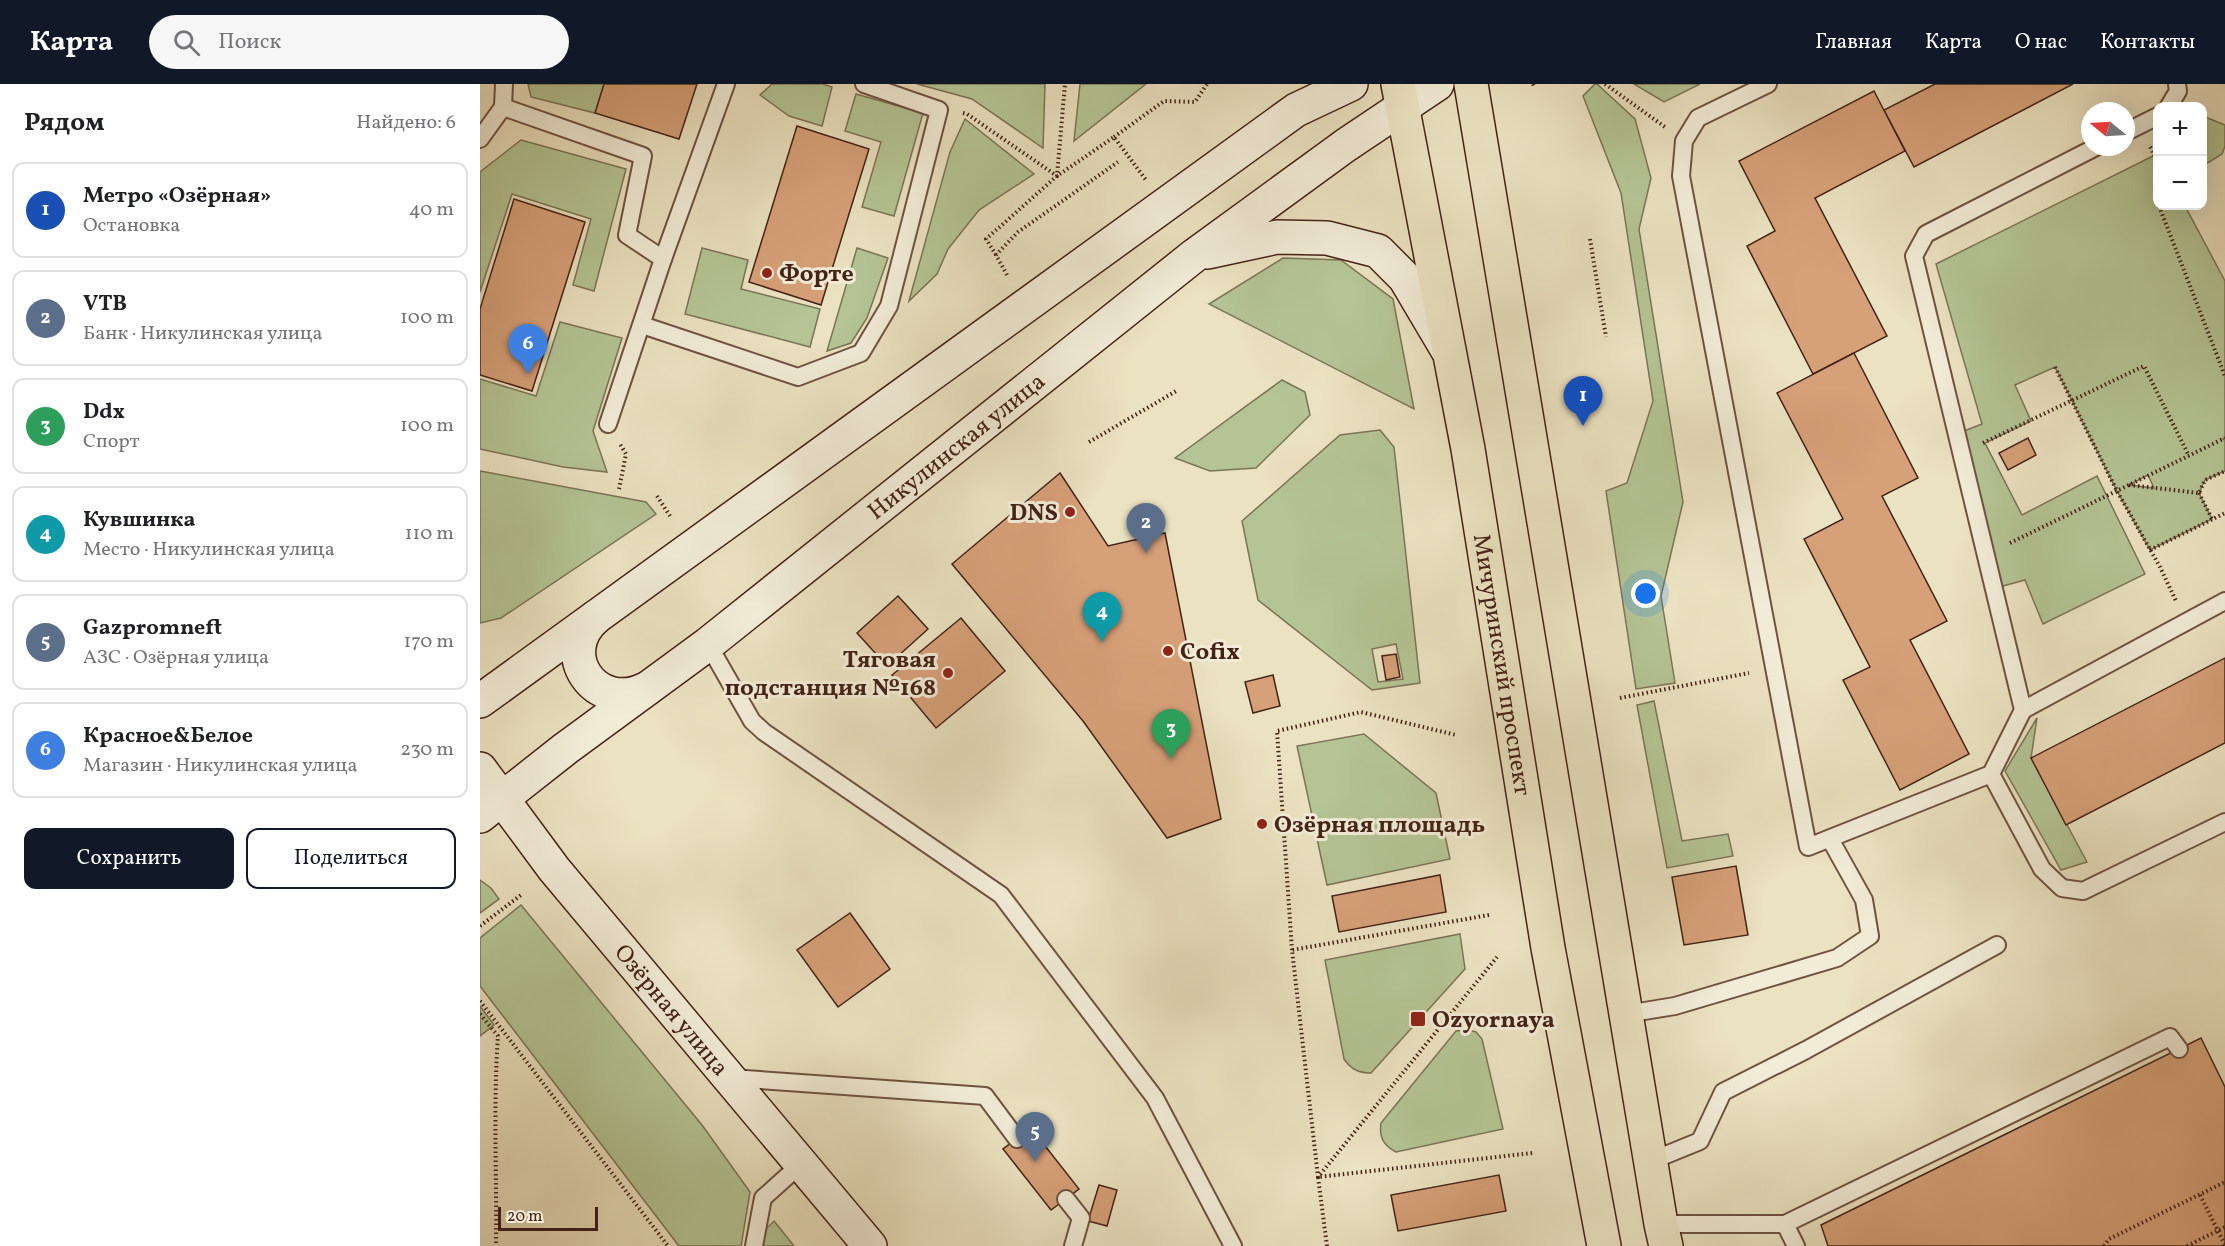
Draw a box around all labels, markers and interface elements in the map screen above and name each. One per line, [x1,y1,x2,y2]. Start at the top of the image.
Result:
search box [149,15,569,69]
text: Карта [30,23,113,62]
icon: search [170,26,203,59]
text: Поиск [218,27,281,58]
text: Главная [1815,28,1892,57]
text: Карта [1925,28,1982,57]
text: О нас [2015,28,2067,57]
text: Контакты [2100,28,2195,57]
north arrow [2081,102,2135,156]
map controls [2153,102,2207,210]
button: + [2153,102,2207,156]
text: Рядом [24,105,104,141]
text: Найдено: 6 [356,109,456,137]
button: − [2153,156,2207,210]
text: Метро «Озёрная» [83,181,271,212]
text: 1 [41,196,50,224]
text: 40 m [409,196,454,224]
text: Остановка [83,212,180,240]
place label: Форте [779,258,854,292]
marker: Форте [760,266,774,280]
text: VTB [83,289,127,320]
text: 2 [40,304,51,332]
text: 100 m [400,304,454,332]
text: Банк · Никулинская улица [83,320,322,348]
pin: 6 [508,324,548,374]
street label: Никулинская улица [861,366,1053,529]
pin: 1 [1564,376,1602,426]
text: Ddx [83,397,125,428]
text: 3 [40,412,51,440]
text: 100 m [400,412,454,440]
text: Спорт [83,428,140,456]
place label: DNS [1010,497,1058,531]
pin: 2 [1126,504,1166,553]
text: Кувшинка [83,505,196,536]
marker: DNS [1063,505,1077,519]
text: 4 [39,520,52,548]
text: 110 m [405,520,454,548]
street label: Мичуринский проспект [1463,532,1538,798]
text: Место · Никулинская улица [83,536,335,564]
your location [1631,579,1660,608]
pin: 4 [1082,592,1122,642]
text: Gazpromneft [83,613,222,644]
text: 5 [41,628,50,656]
text: 170 m [404,628,454,656]
place label: Cofix [1180,636,1240,670]
text: АЗС · Озёрная улица [83,644,269,672]
place label: Тяговая подстанция №168 [725,644,936,706]
marker: Cofix [1161,644,1175,658]
marker: Тяговая подстанция №168 [941,666,955,680]
pin: 3 [1152,710,1190,759]
text: Красное&Белое [83,721,253,752]
text: 6 [40,736,51,764]
text: 230 m [400,736,454,764]
text: Магазин · Никулинская улица [83,752,358,780]
place label: Озёрная площадь [1274,809,1485,843]
marker: Озёрная площадь [1255,817,1269,831]
button: Сохранить [24,828,234,889]
button: Поделиться [246,828,456,889]
street label: Озёрная улица [605,938,736,1084]
place label: Ozyornaya [1432,1004,1555,1038]
marker: Ozyornaya [1409,1010,1427,1028]
pin: 5 [1016,1112,1054,1162]
scale bar [498,1204,598,1232]
text: 20 m [507,1206,542,1228]

